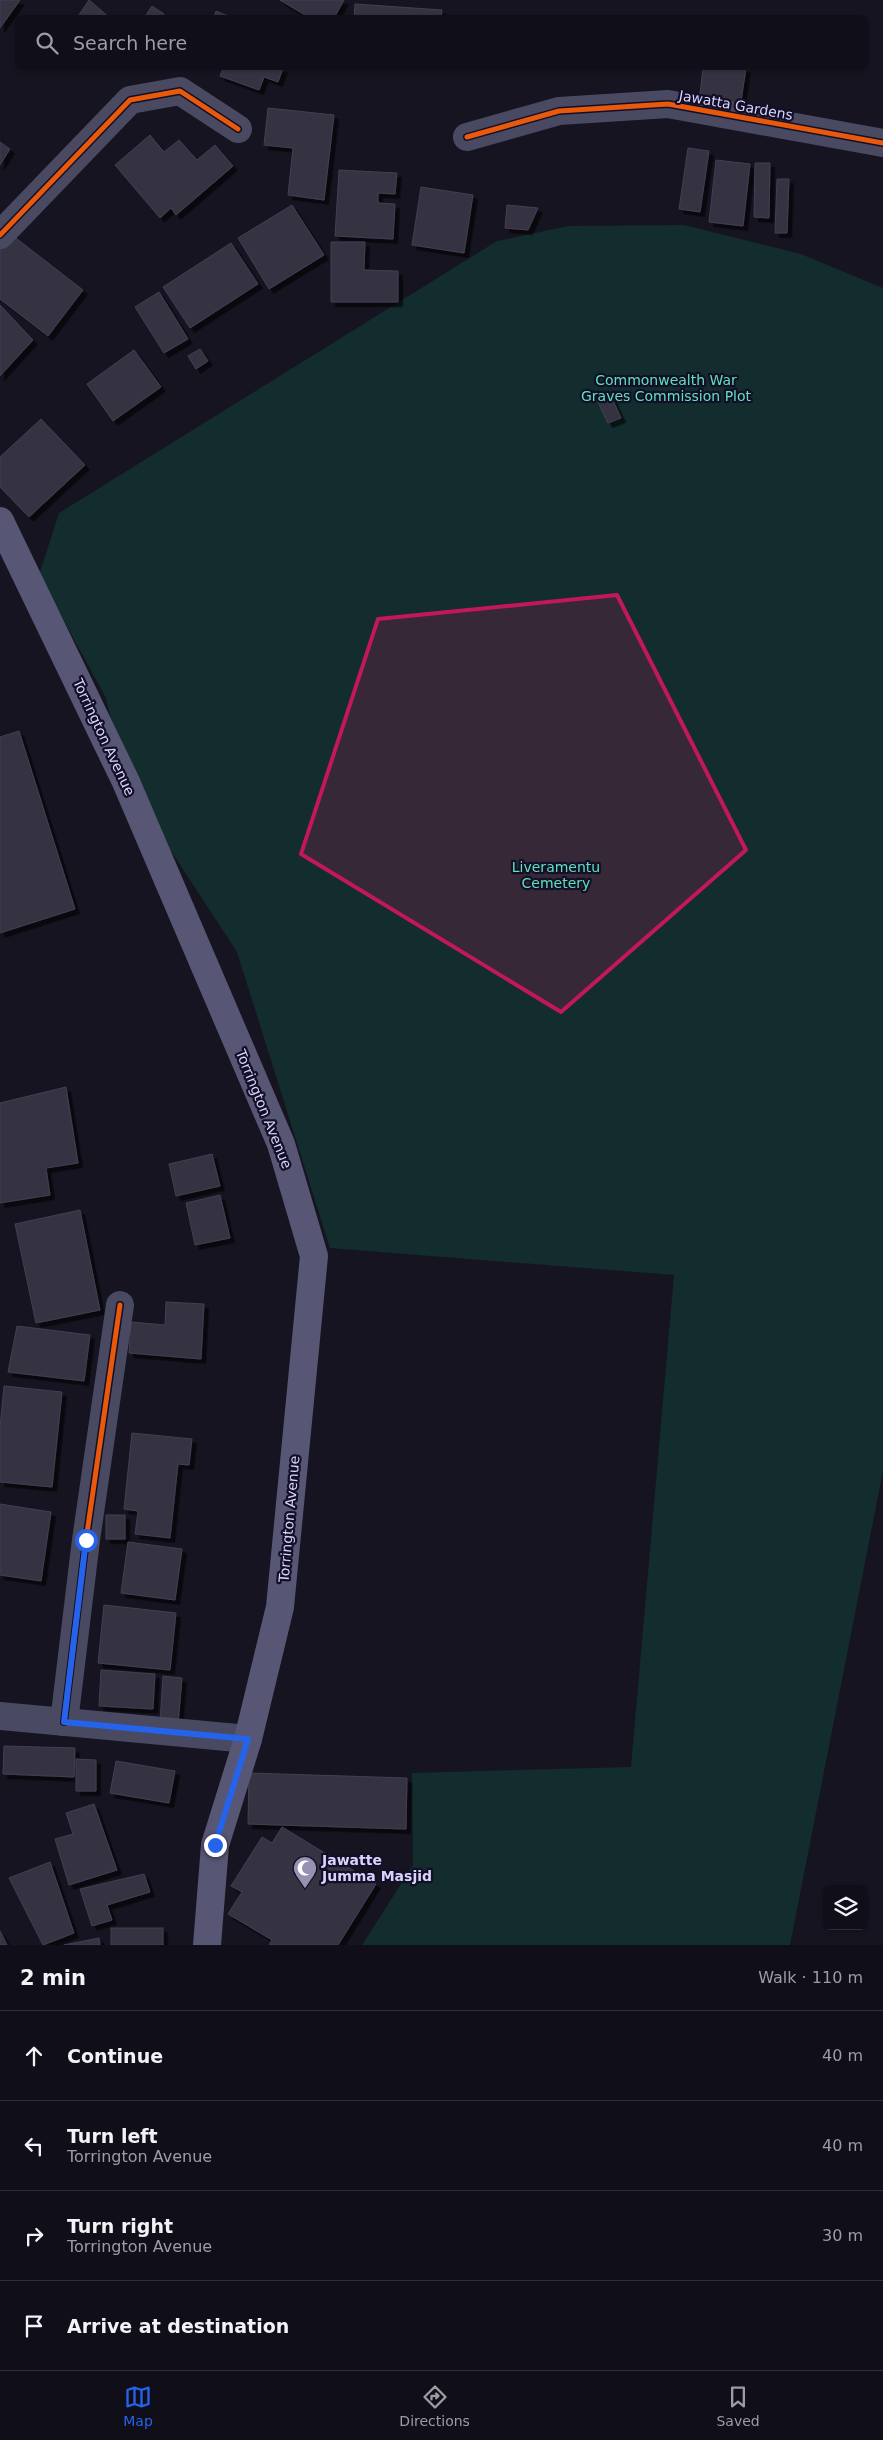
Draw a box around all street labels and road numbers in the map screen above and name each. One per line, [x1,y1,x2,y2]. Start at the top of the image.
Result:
street label: Jawatta Gardens [677,87,794,123]
street label: Torrington Avenue [69,675,138,798]
street label: Torrington Avenue [232,1046,295,1171]
street label: Torrington Avenue [275,1455,303,1584]

